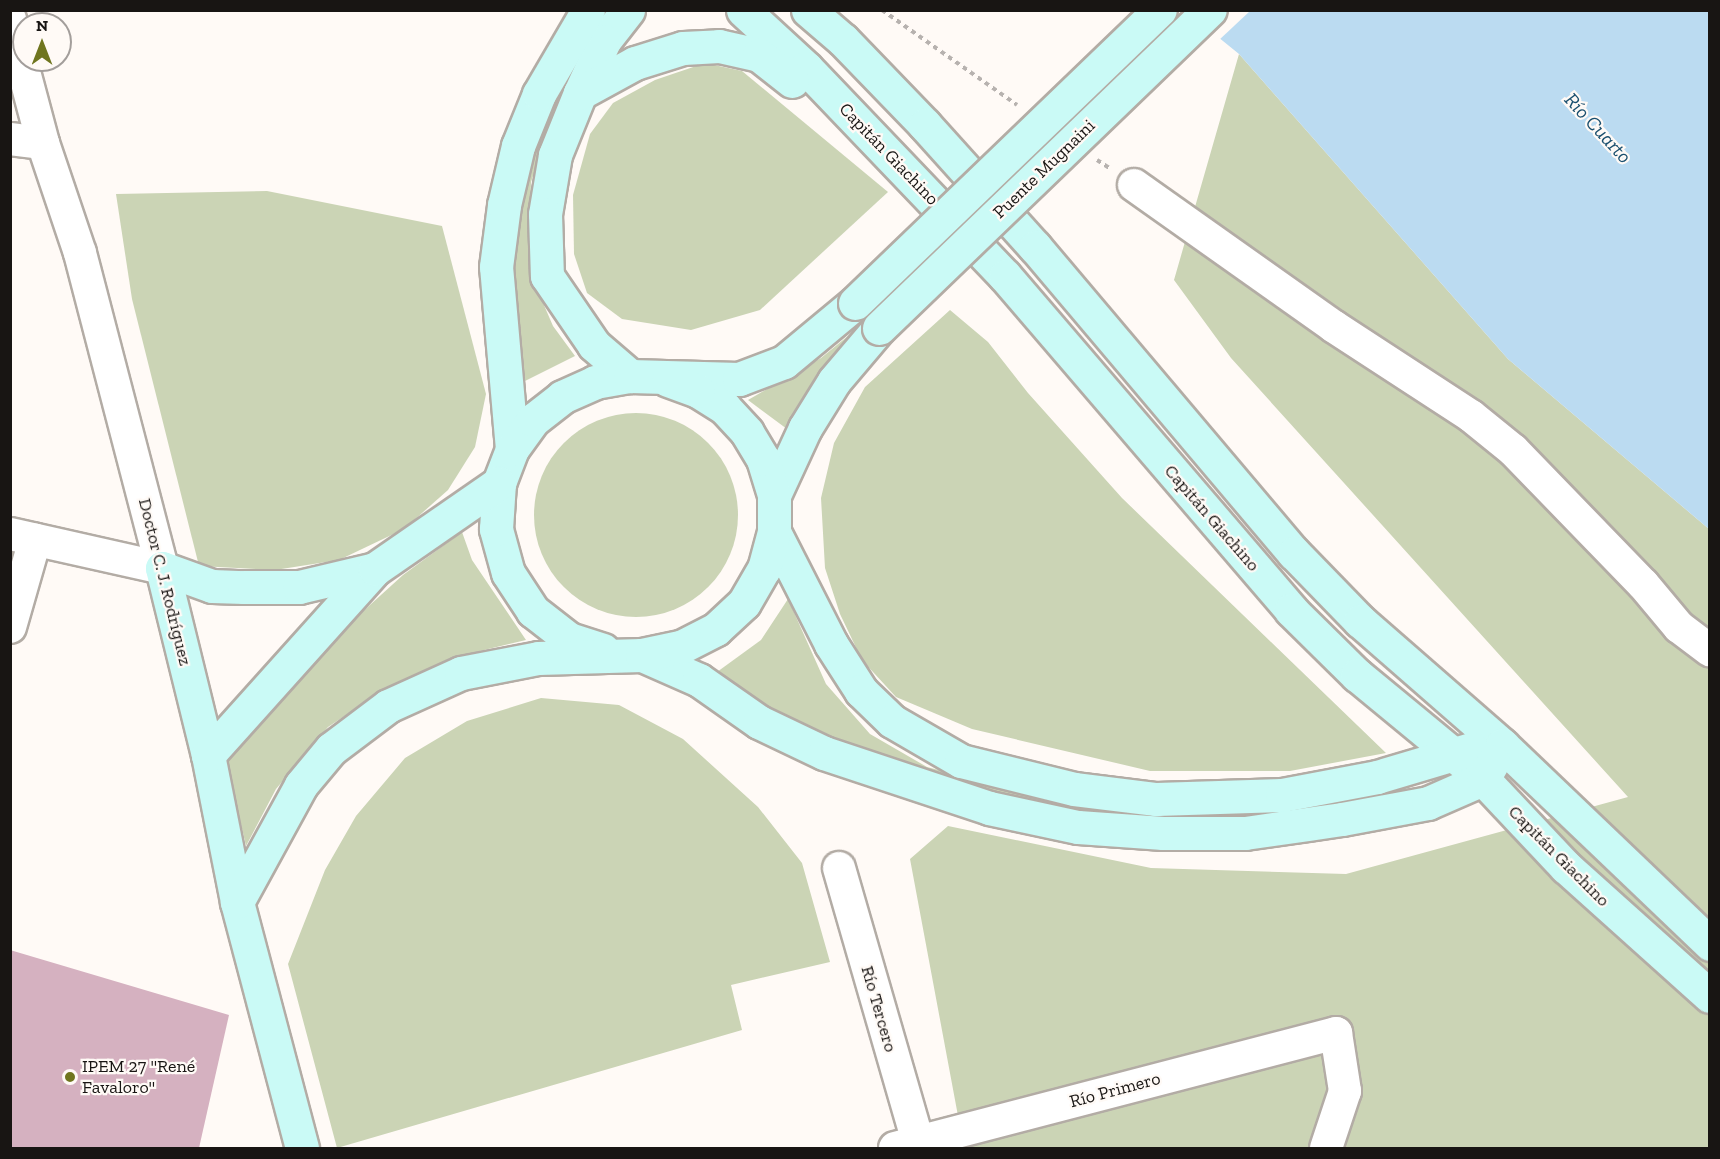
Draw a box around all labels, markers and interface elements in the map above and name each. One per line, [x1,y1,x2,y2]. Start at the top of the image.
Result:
north arrow [12,12,72,72]
text: N [36,16,48,35]
water label: Río Cuarto [1559,88,1637,168]
street label: Capitán Giachino [835,98,943,210]
street label: Puente Mugnaini [989,115,1099,223]
street label: Capitán Giachino [1160,460,1264,576]
street label: Doctor C. J. Rodríguez [134,496,196,668]
street label: Capitán Giachino [1504,801,1614,911]
street label: Río Tercero [856,963,902,1055]
place label: IPEM 27 "René Favaloro" [82,1056,195,1098]
street label: Río Primero [1067,1068,1163,1112]
marker: IPEM 27 "René Favaloro" [63,1070,77,1084]

